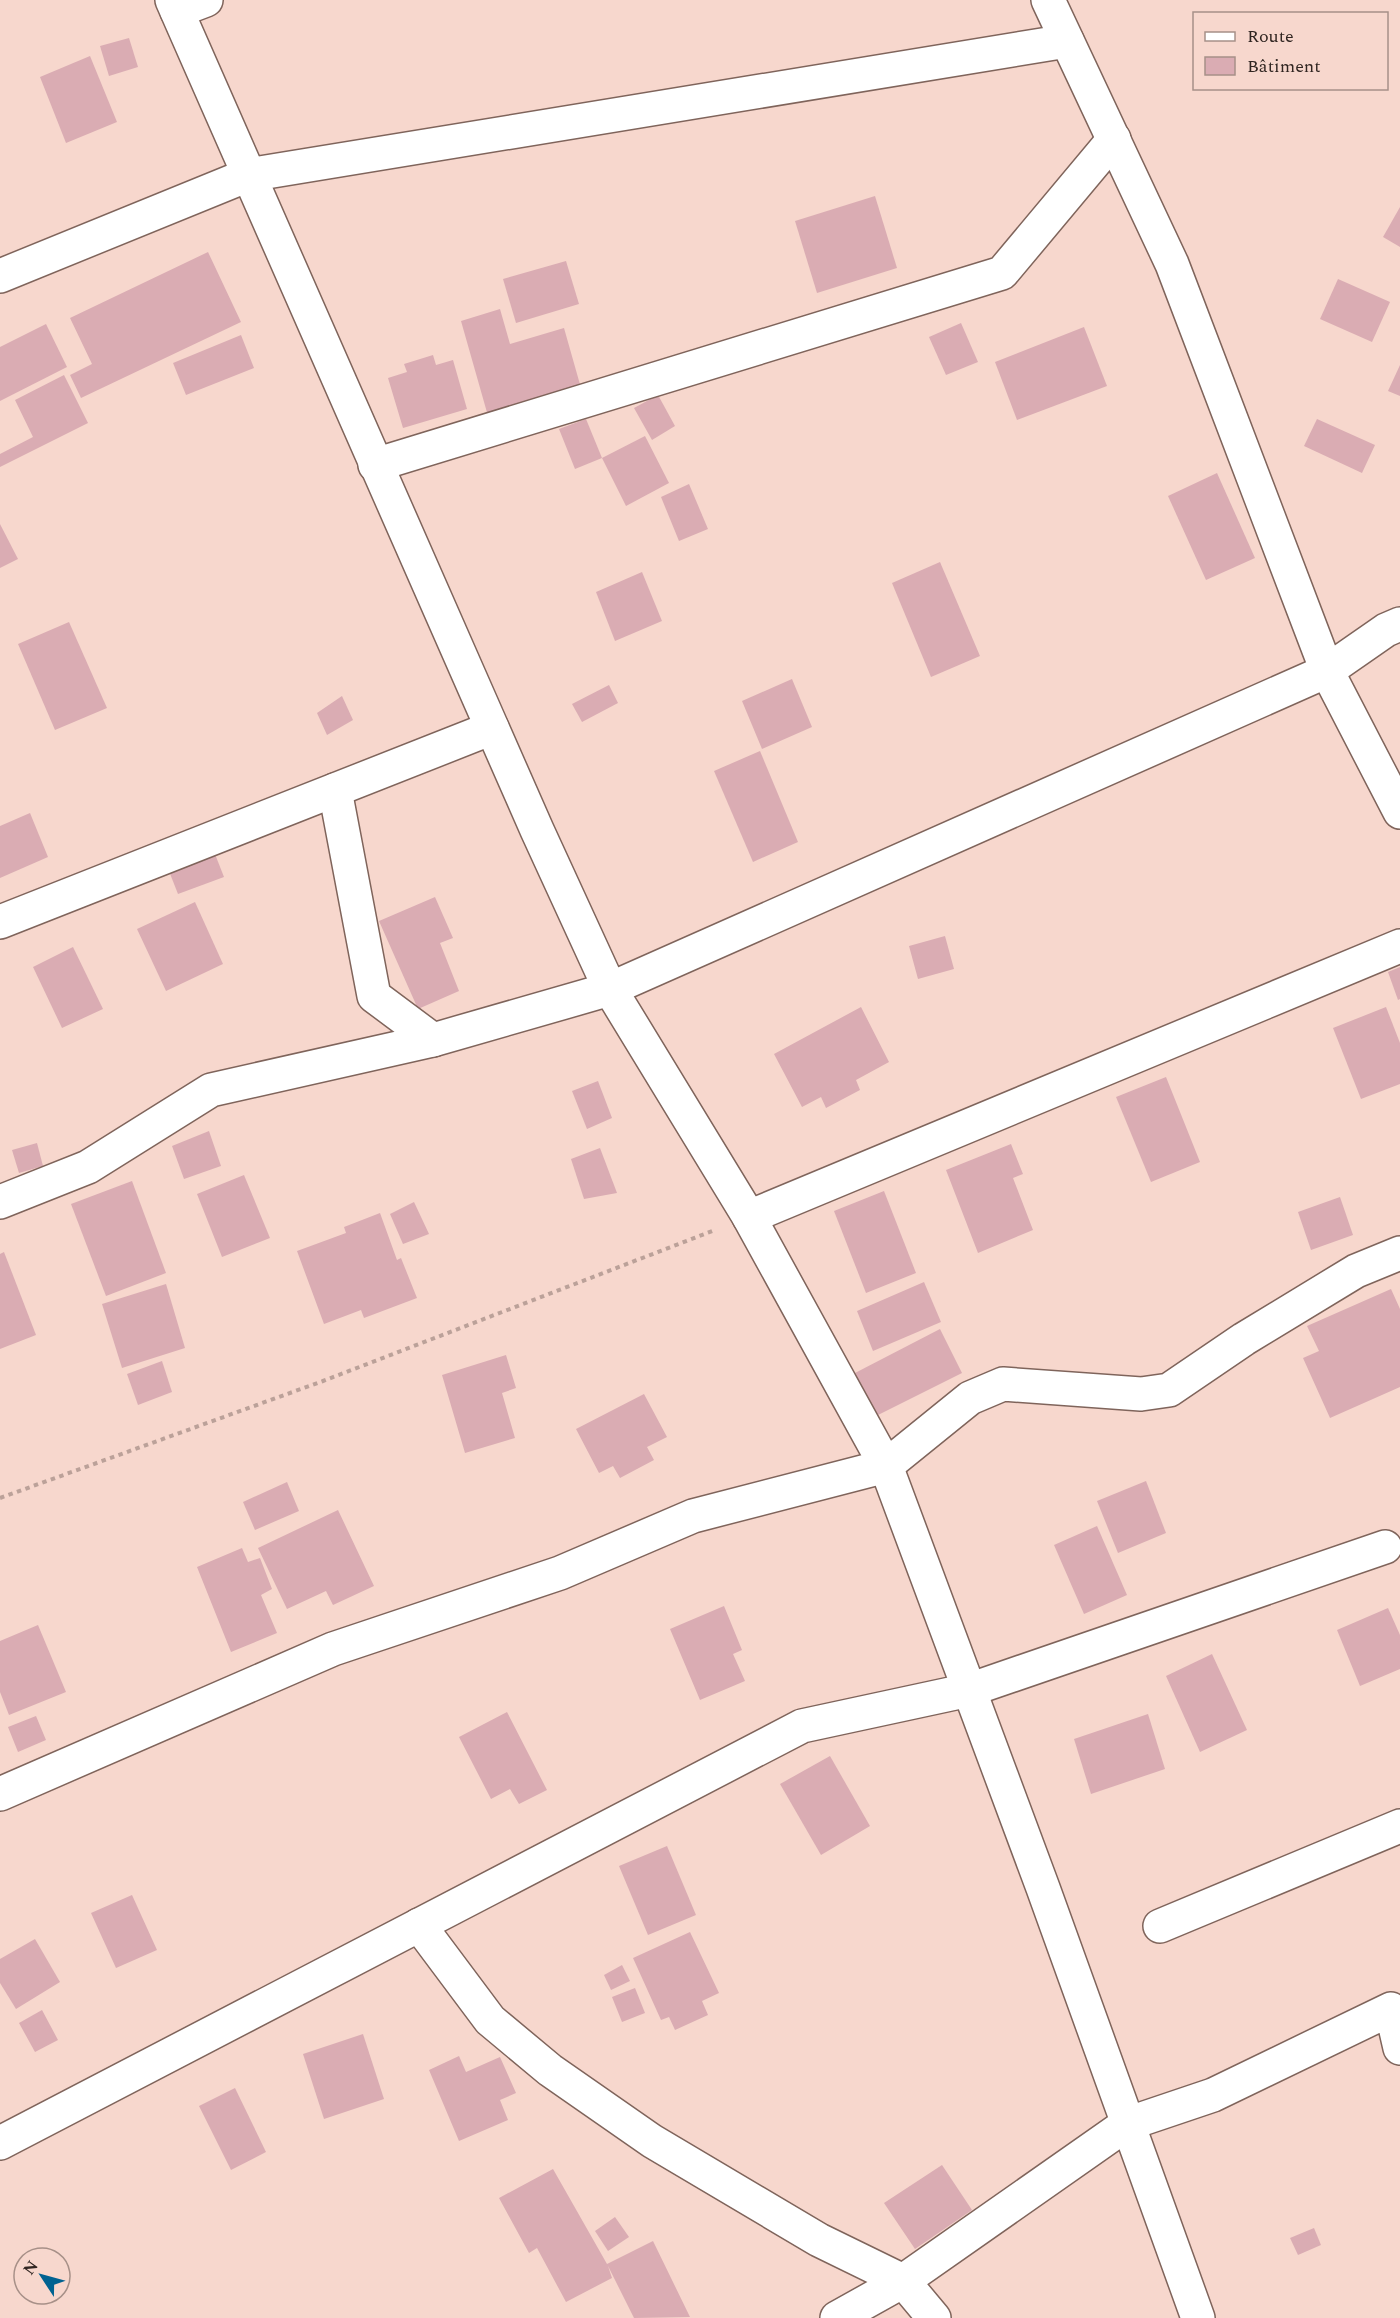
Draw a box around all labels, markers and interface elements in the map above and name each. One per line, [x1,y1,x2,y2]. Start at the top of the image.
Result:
legend [1193,12,1388,90]
text: Route [1247,23,1294,50]
text: Bâtiment [1247,53,1321,80]
north arrow [12,2246,72,2306]
text: N [17,2255,44,2280]

